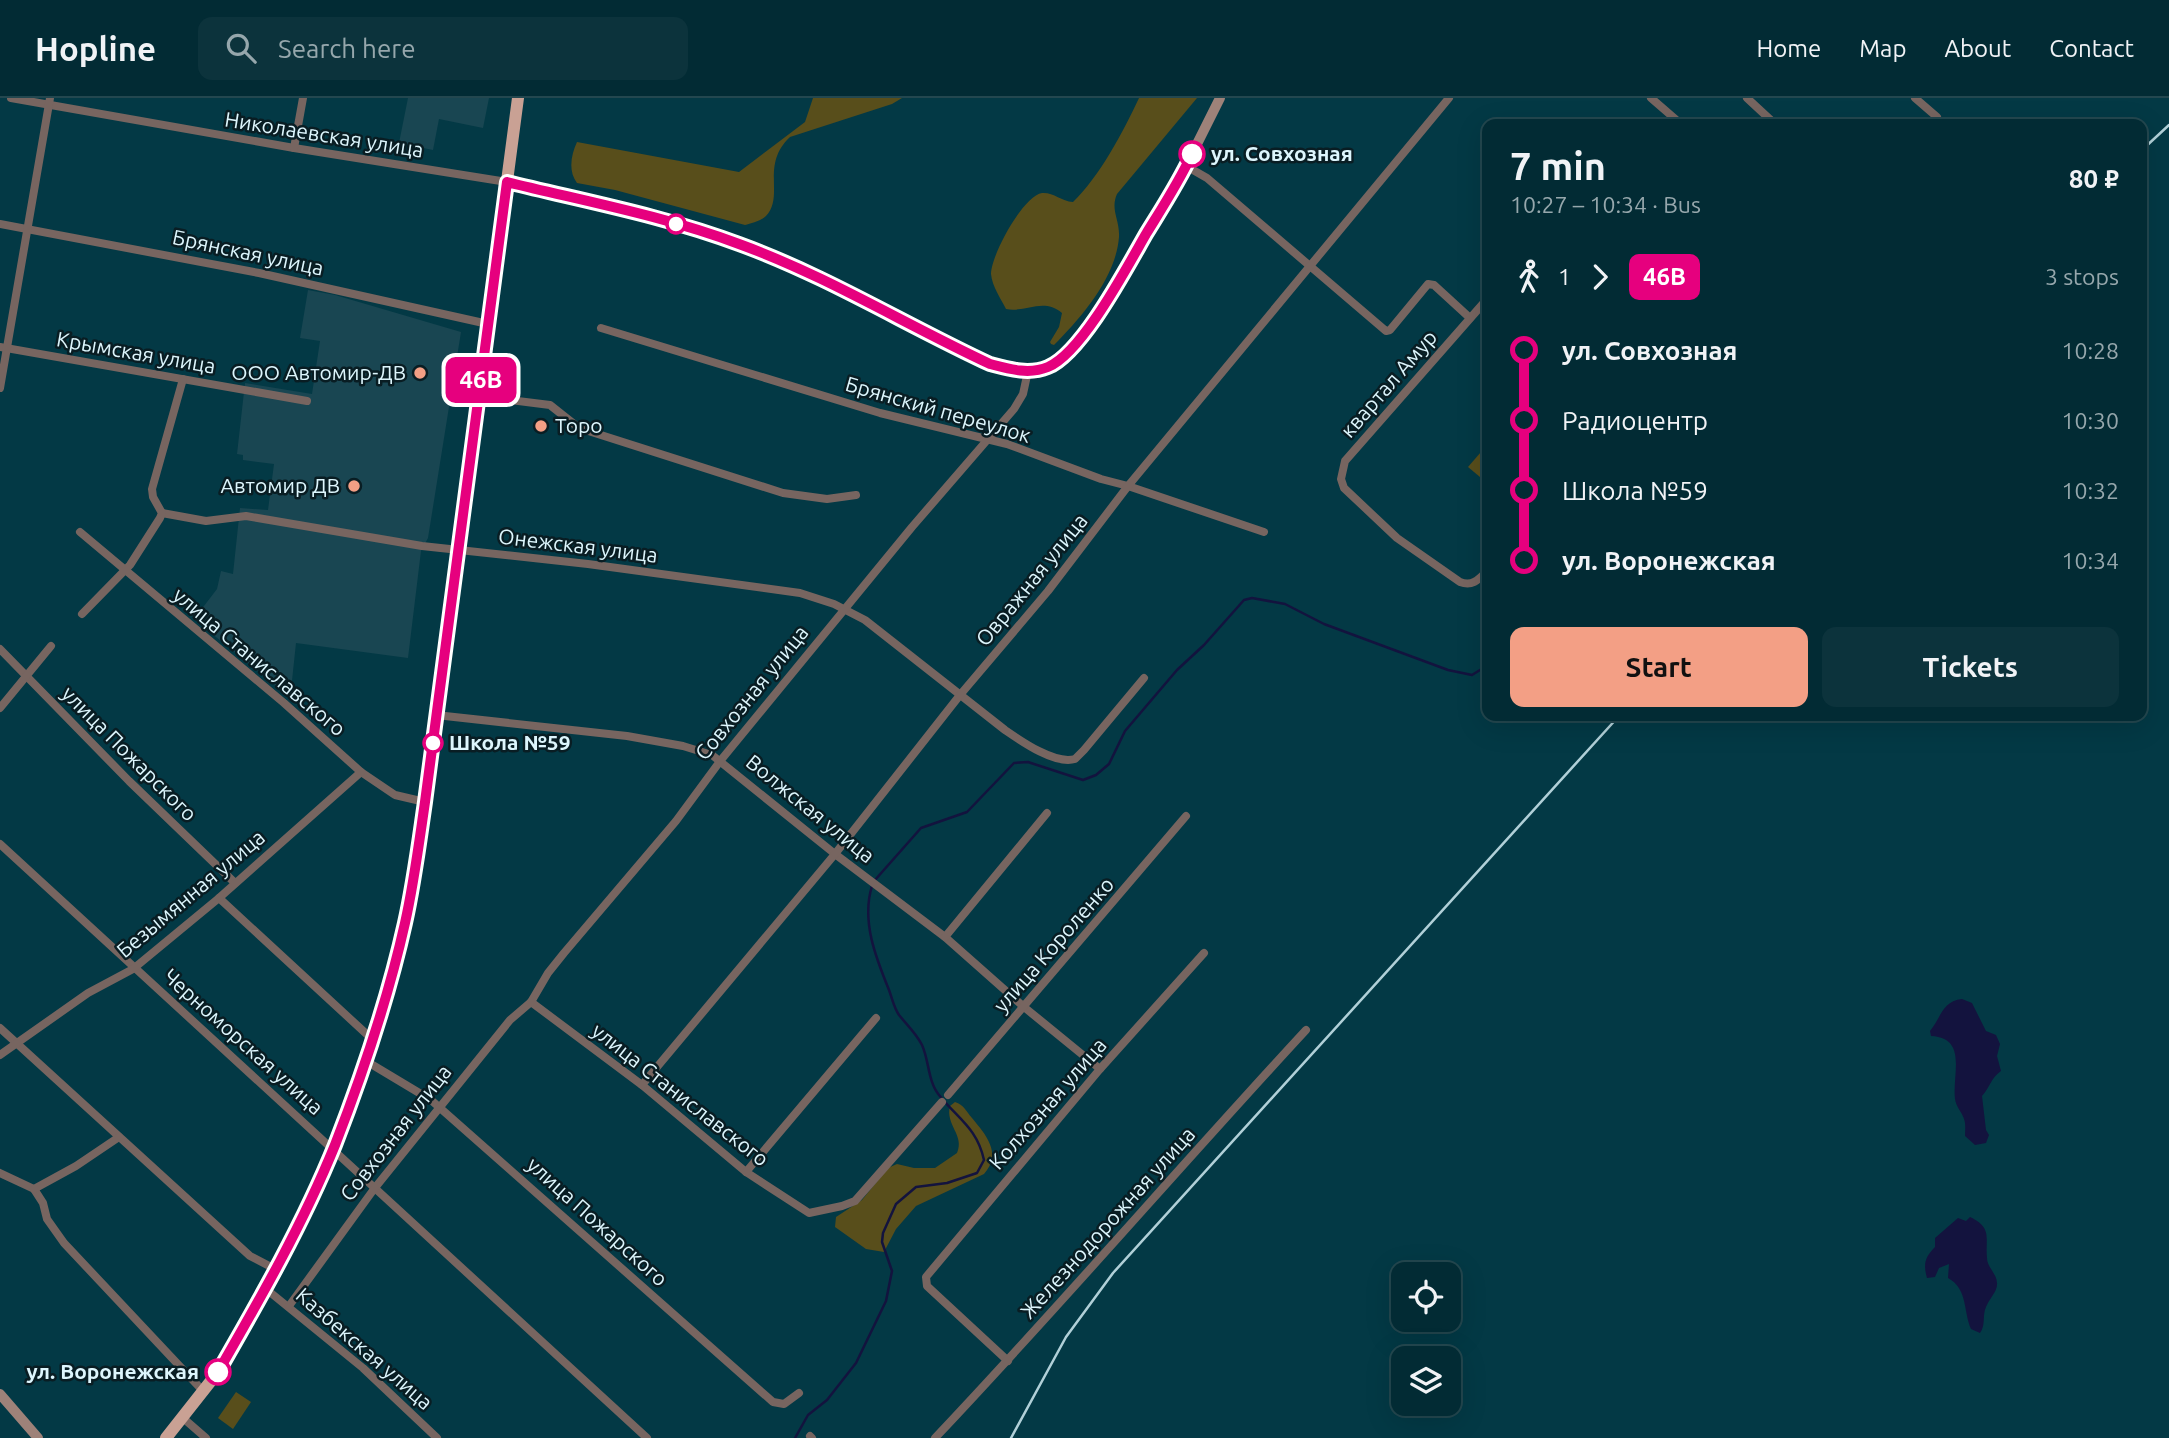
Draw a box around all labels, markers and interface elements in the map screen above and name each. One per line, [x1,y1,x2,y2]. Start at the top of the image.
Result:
search box [198,17,688,80]
icon: search [222,29,260,67]
text: Hopline [35,30,156,67]
text: Search here [278,34,415,63]
text: Home [1756,35,1821,62]
text: Map [1859,35,1906,62]
text: About [1944,35,2011,62]
text: Contact [2049,35,2134,62]
street label: Николаевская улица [223,106,425,162]
marker: ул. Совхозная [1179,141,1205,167]
place label: ул. Совхозная [1211,141,1353,165]
text: 7 min [1510,145,1606,187]
text: 80 ₽ [2069,164,2119,193]
text: 10:27 – 10:34 · Bus [1510,192,1701,217]
unlabelled marker [666,214,686,234]
street label: Брянская улица [171,224,326,280]
icon: walk [1510,258,1548,296]
icon: forward [1581,258,1619,296]
text: 46В [1643,263,1686,290]
text: 1 [1558,264,1571,289]
text: 3 stops [2045,264,2119,289]
street label: квартал Амур [1335,325,1441,442]
street label: Крымская улица [55,326,217,378]
text: ул. Совхозная [1562,336,1738,365]
text: 10:28 [2061,338,2119,363]
line badge: 46В [441,357,521,403]
place label: ООО Автомир-ДВ [231,360,406,384]
marker: ООО Автомир-ДВ [412,365,428,381]
text: 46В [460,366,502,393]
street label: Брянский переулок [843,371,1034,447]
text: Радиоцентр [1562,406,1708,435]
text: 10:30 [2061,408,2119,433]
place label: Торо [555,413,603,437]
marker: Торо [533,418,549,434]
place label: Автомир ДВ [220,473,340,497]
text: Школа №59 [1562,476,1708,505]
marker: Автомир ДВ [346,478,362,494]
text: 10:32 [2061,478,2119,503]
street label: Овражная улица [971,508,1092,650]
street label: Онежская улица [497,523,659,567]
text: ул. Воронежская [1562,546,1776,575]
text: 10:34 [2061,548,2119,573]
street label: улица Станиславского [169,582,351,740]
street label: Совхозная улица [690,620,813,764]
button: Start [1510,627,1808,707]
button: Tickets [1822,627,2119,707]
street label: улица Пожарского [57,681,202,826]
place label: Школа №59 [449,730,571,754]
marker: Школа №59 [423,733,443,753]
street label: Волжская улица [742,749,880,867]
street label: Безымянная улица [112,824,269,962]
street label: улица Короленко [988,872,1118,1017]
street label: Черноморская улица [159,963,328,1119]
street label: улица Станиславского [588,1018,774,1171]
street label: Колхозная улица [984,1033,1111,1174]
street label: Совхозная улица [335,1060,456,1205]
street label: Железнодорожная улица [1015,1122,1199,1323]
street label: улица Пожарского [523,1152,673,1291]
map controls [1391,1262,1461,1416]
button: locate [1391,1262,1461,1332]
street label: Казбекская улица [292,1282,438,1414]
button: layers [1391,1346,1461,1416]
place label: ул. Воронежская [26,1359,199,1383]
marker: ул. Воронежская [205,1359,231,1385]

